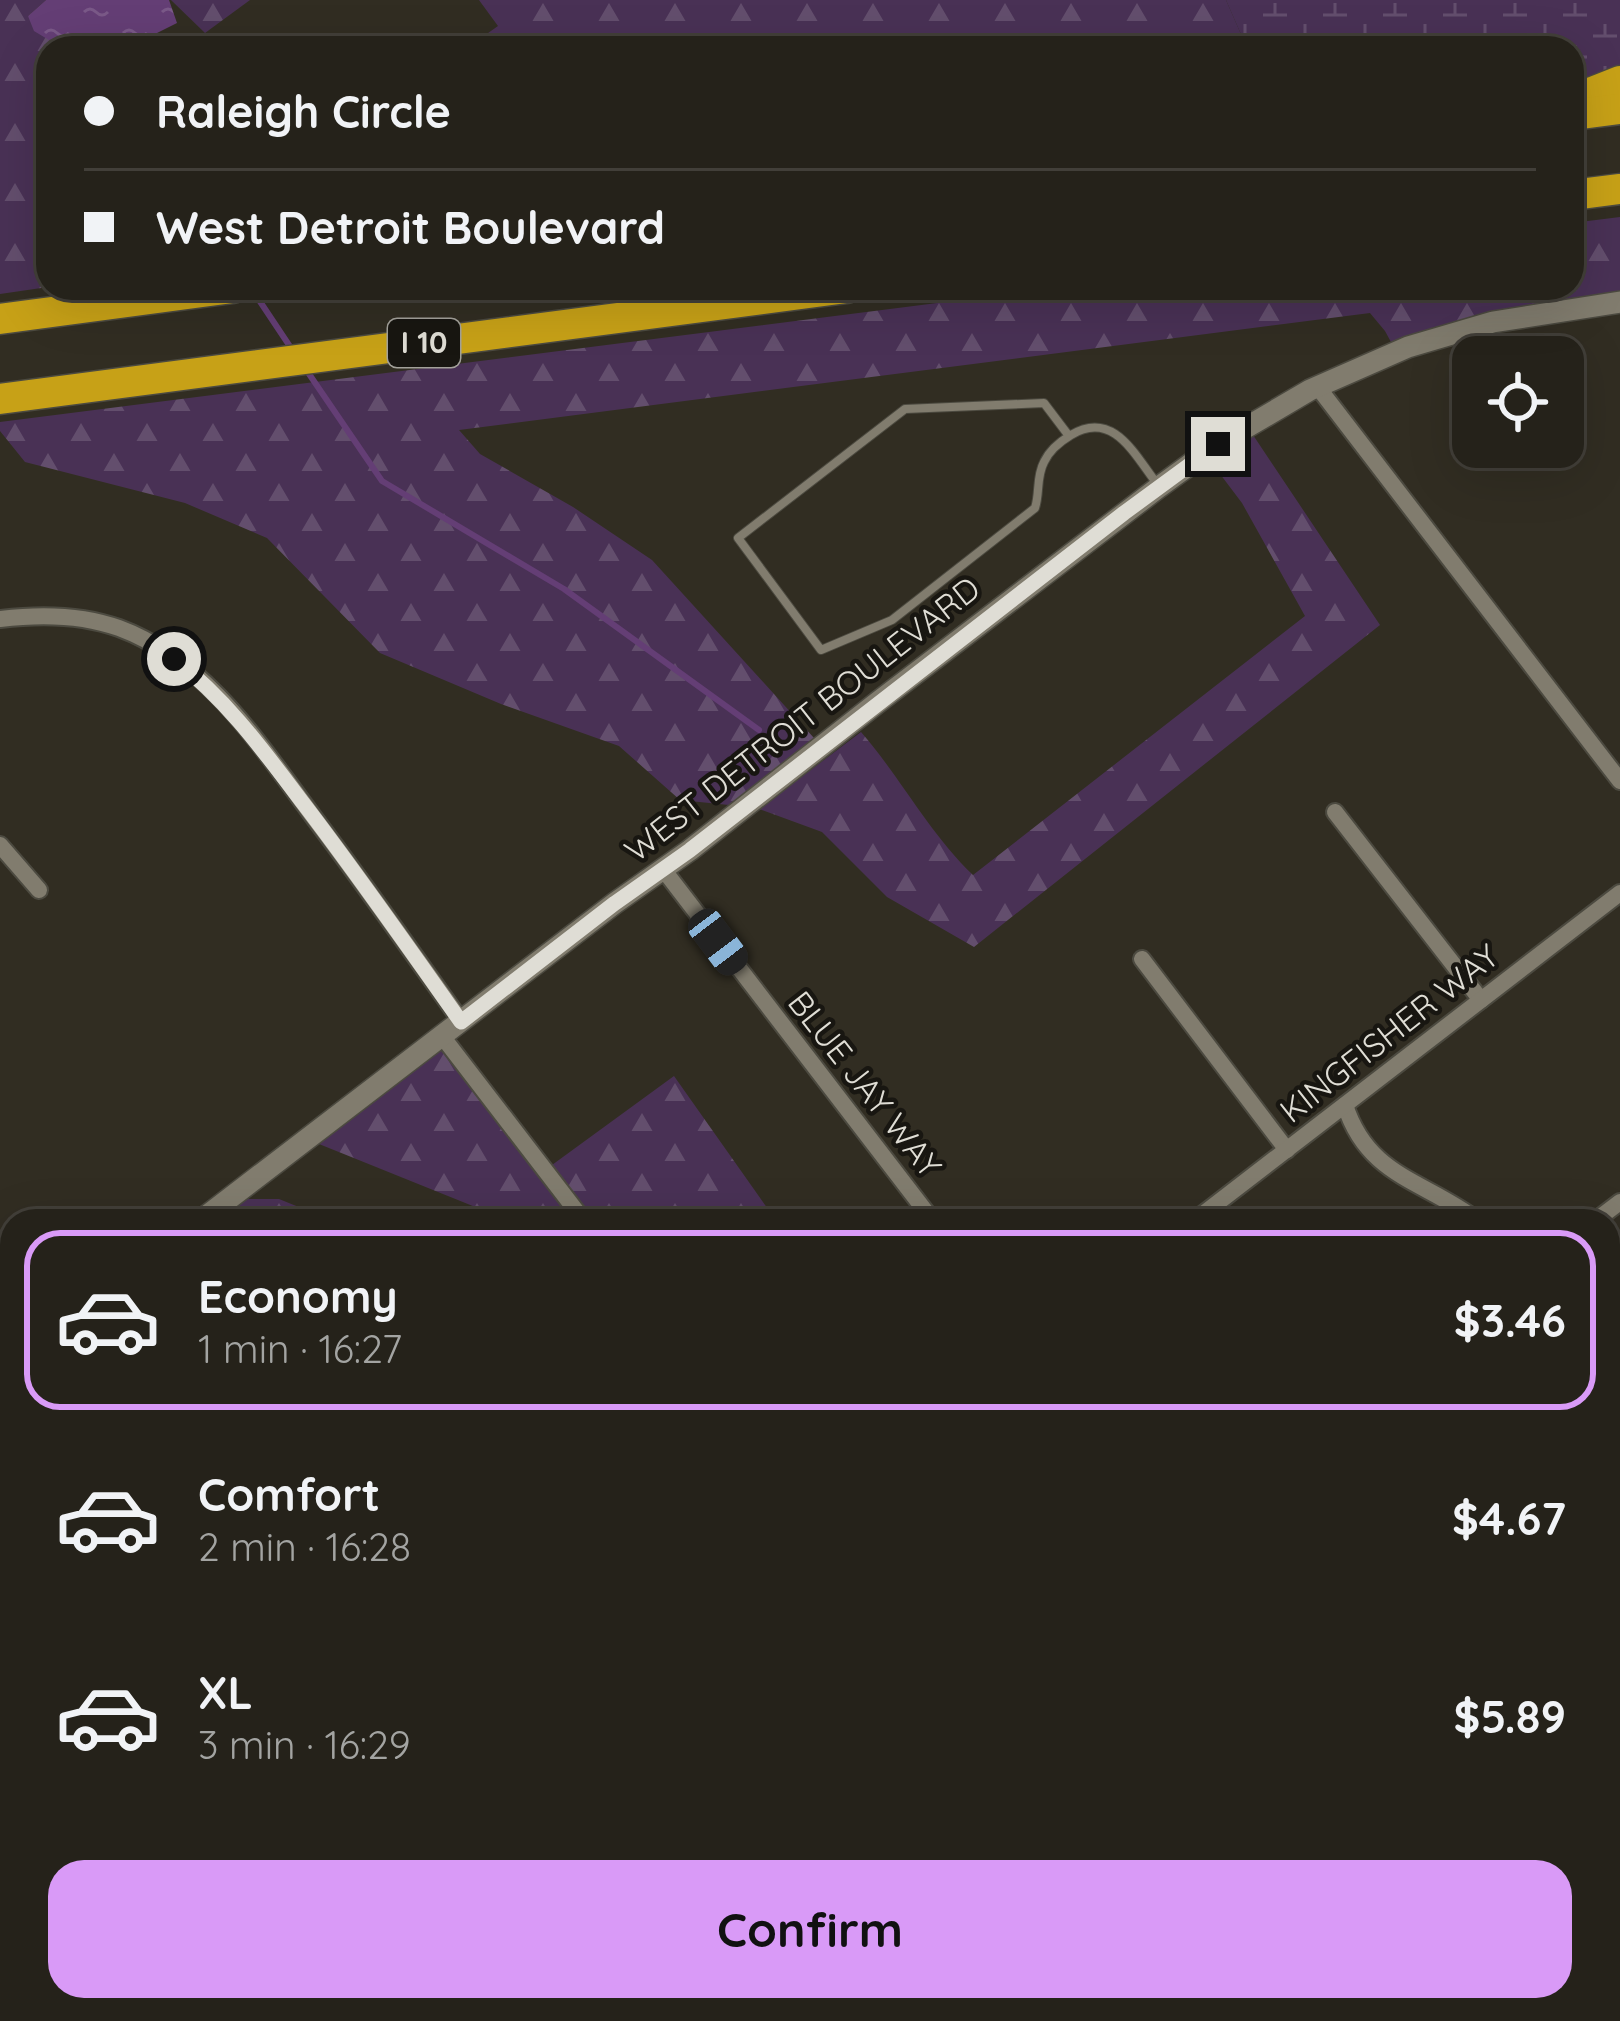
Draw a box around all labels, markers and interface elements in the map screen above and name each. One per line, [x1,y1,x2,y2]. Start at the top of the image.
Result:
text: Raleigh Circle [156,83,451,139]
text: West Detroit Boulevard [156,199,665,255]
road number: I 10 [388,319,460,367]
map controls [1452,336,1584,468]
button: locate [1452,336,1584,468]
route end [1191,417,1245,471]
street label: WEST DETROIT BOULEVARD [616,567,987,870]
route start [147,632,201,686]
car [682,902,754,982]
street label: KINGFISHER WAY [1271,935,1506,1131]
street label: BLUE JAY WAY [780,982,951,1185]
icon: car [54,1266,162,1374]
text: Economy [198,1268,398,1324]
text: $3.46 [1454,1292,1566,1348]
text: 1 min · 16:27 [198,1324,402,1373]
icon: car [54,1464,162,1572]
text: Comfort [198,1466,380,1522]
text: $4.67 [1452,1490,1566,1546]
text: 2 min · 16:28 [198,1522,411,1571]
icon: car [54,1662,162,1770]
text: XL [198,1664,253,1720]
text: $5.89 [1454,1688,1566,1744]
text: 3 min · 16:29 [198,1720,411,1769]
button: Confirm [48,1860,1572,1998]

